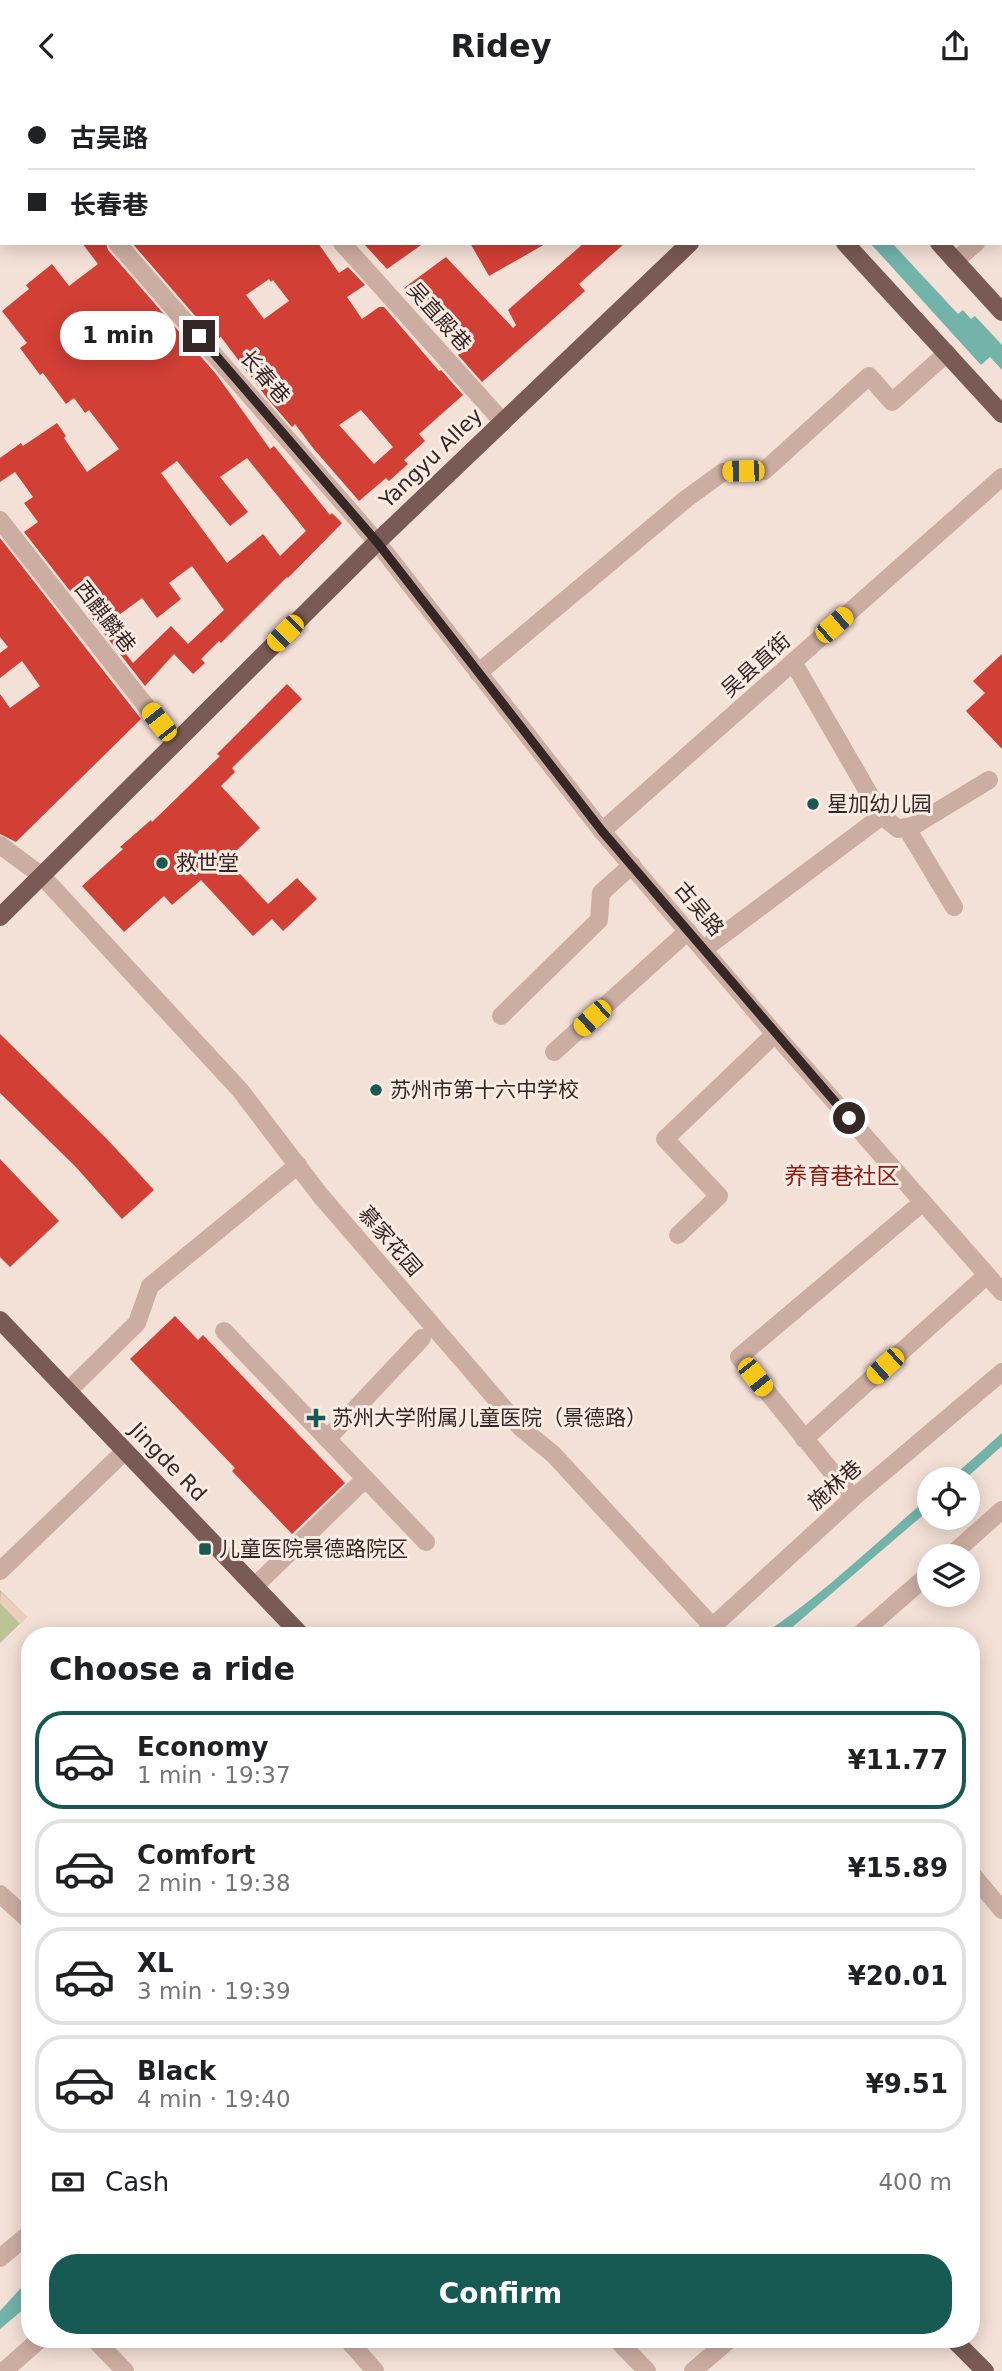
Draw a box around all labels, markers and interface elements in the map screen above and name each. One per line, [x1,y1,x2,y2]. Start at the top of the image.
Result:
icon: back [28,27,66,65]
text: Ridey [450,27,552,65]
icon: share [936,27,974,65]
text: 古吴路 [70,123,148,153]
text: 长春巷 [70,190,148,220]
street label: 吴直殿巷 [402,278,476,356]
callout: 1 min [59,311,174,361]
route end [183,320,215,352]
text: 1 min [82,322,154,348]
street label: 长春巷 [235,345,295,409]
street label: Yangyu Alley [374,403,487,514]
car [722,460,765,482]
street label: 西麒麟巷 [70,577,140,657]
car [812,603,857,647]
car [263,611,308,655]
street label: 吴县直街 [717,628,795,702]
car [138,699,181,745]
place label: 星加幼儿园 [827,792,932,816]
marker: 星加幼儿园 [805,796,821,812]
place label: 救世堂 [176,851,239,875]
marker: 救世堂 [154,855,170,871]
street label: 古吴路 [670,877,728,941]
car [570,996,615,1040]
place label: 苏州市第十六中学校 [390,1078,579,1102]
marker: 苏州市第十六中学校 [368,1082,384,1098]
route start [833,1102,865,1134]
district label: 养育巷社区 [785,1163,900,1189]
street label: 慕家花园 [353,1201,427,1281]
car [863,1344,908,1388]
car [734,1354,777,1400]
place label: 苏州大学附属儿童医院（景德路） [332,1406,647,1430]
marker: 苏州大学附属儿童医院（景德路） [306,1408,326,1428]
street label: Jingde Rd [123,1416,211,1506]
street label: 施林巷 [803,1455,867,1515]
map controls [917,1467,980,1607]
button: locate [917,1467,980,1530]
place label: 儿童医院景德路院区 [219,1537,408,1561]
marker: 儿童医院景德路院区 [197,1541,213,1557]
button: layers [917,1544,980,1607]
text: Choose a ride [49,1650,295,1688]
icon: car [53,1729,116,1792]
text: Economy [137,1732,268,1762]
text: ¥11.77 [848,1745,948,1775]
text: 1 min · 19:37 [137,1762,291,1788]
icon: car [53,1837,116,1900]
text: Comfort [137,1840,255,1870]
text: ¥15.89 [848,1853,948,1883]
text: 2 min · 19:38 [137,1870,291,1896]
icon: car [53,1945,116,2008]
text: XL [137,1948,174,1978]
text: ¥20.01 [848,1961,948,1991]
text: 3 min · 19:39 [137,1978,291,2004]
icon: car [53,2053,116,2116]
text: Black [137,2056,216,2086]
text: ¥9.51 [866,2069,948,2099]
text: 4 min · 19:40 [137,2086,291,2112]
icon: cash [49,2163,87,2201]
text: Cash [105,2167,169,2197]
text: 400 m [878,2169,952,2195]
button: Confirm [49,2254,952,2334]

